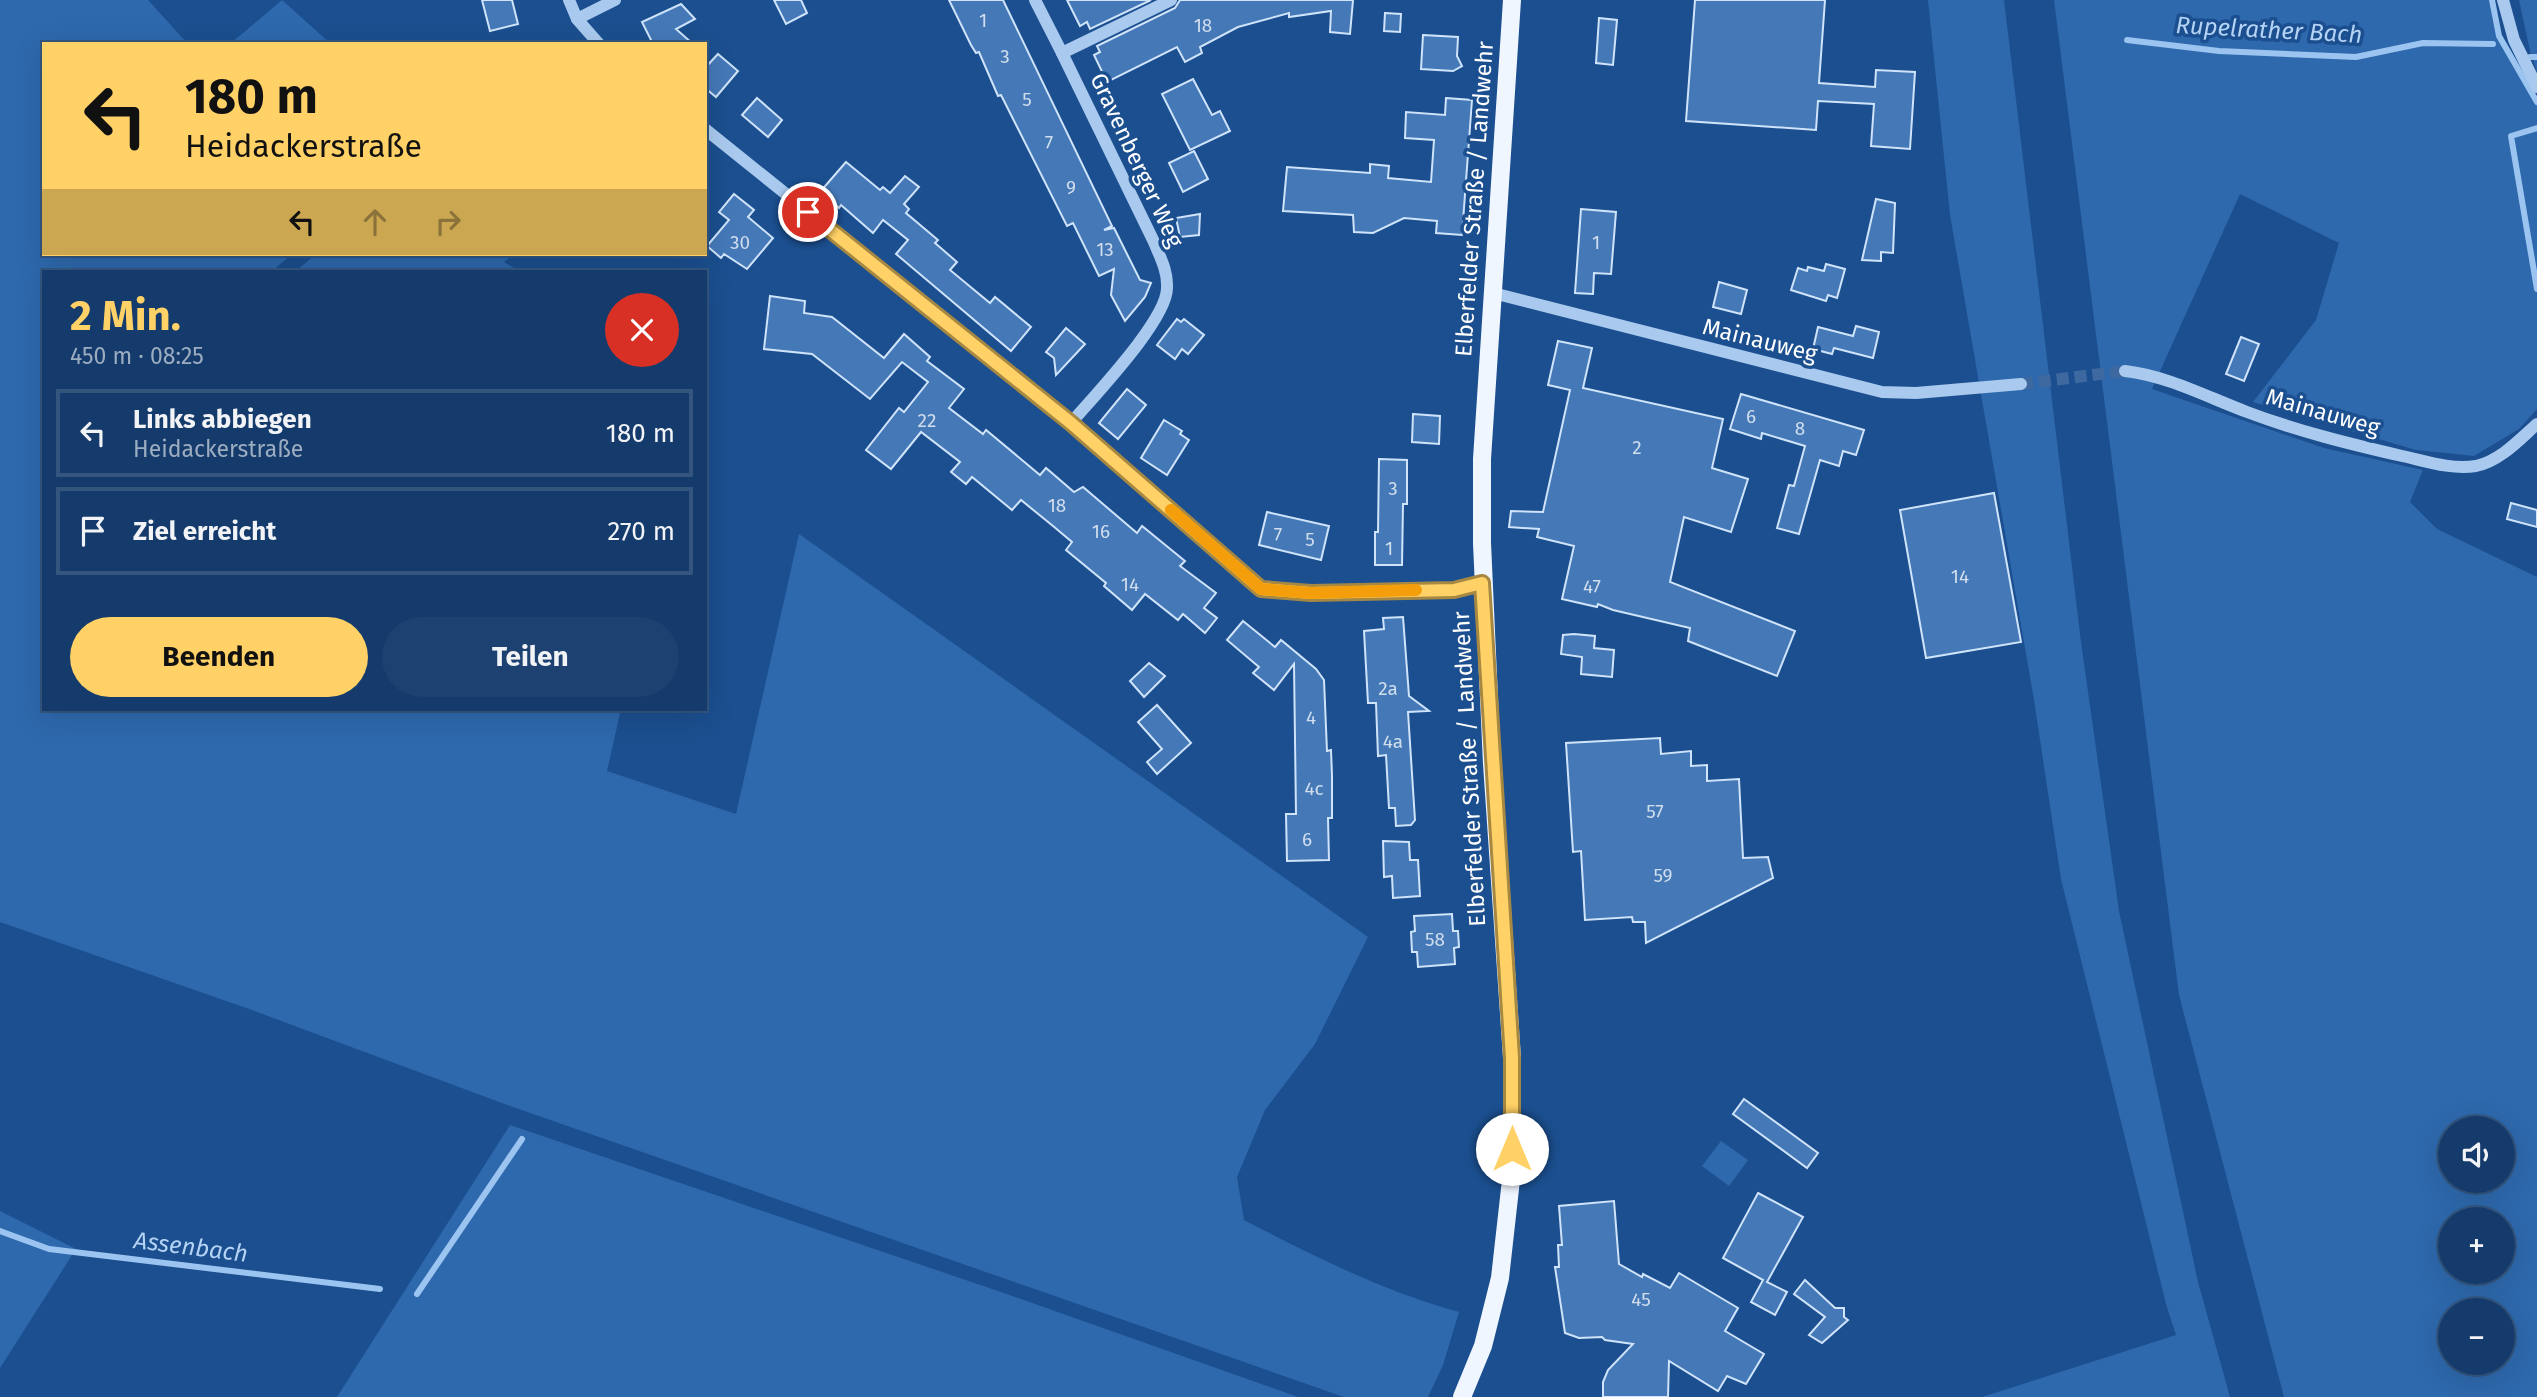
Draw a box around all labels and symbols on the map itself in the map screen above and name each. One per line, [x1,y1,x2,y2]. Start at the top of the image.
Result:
house number: 1 [979,9,987,32]
water label: Rupelrather Bach [2175,11,2363,49]
house number: 18 [1194,14,1212,37]
street label: Elberfelder Straße / Landwehr [1449,40,1499,358]
house number: 3 [1000,45,1010,68]
street label: Gravenberger Weg [1084,68,1190,252]
house number: 5 [1022,88,1032,111]
house number: 7 [1045,131,1053,154]
house number: 9 [1066,176,1076,199]
pin [778,182,838,242]
house number: 30 [730,231,750,254]
house number: 1 [1592,231,1600,254]
house number: 13 [1096,238,1114,261]
street label: Mainauweg [1700,312,1820,368]
street label: Mainauweg [2263,382,2383,442]
house number: 6 [1746,405,1756,428]
house number: 22 [918,409,936,432]
house number: 8 [1795,417,1805,440]
house number: 2 [1632,436,1642,459]
house number: 3 [1388,477,1398,500]
house number: 18 [1048,494,1066,517]
house number: 16 [1092,520,1110,543]
house number: 7 [1274,523,1282,546]
house number: 5 [1305,528,1315,551]
house number: 1 [1385,537,1393,560]
house number: 14 [1951,565,1969,588]
house number: 14 [1121,573,1139,596]
house number: 47 [1583,575,1601,598]
street label: Elberfelder Straße / Landwehr [1447,610,1491,927]
house number: 2a [1378,677,1398,700]
house number: 4 [1306,706,1316,729]
house number: 4a [1383,730,1403,753]
house number: 4c [1304,777,1324,800]
house number: 57 [1646,800,1664,823]
house number: 6 [1302,828,1312,851]
house number: 59 [1653,864,1673,887]
house number: 58 [1425,928,1445,951]
position arrow [1475,1112,1549,1186]
water label: Assenbach [131,1226,250,1268]
house number: 45 [1631,1288,1651,1311]

